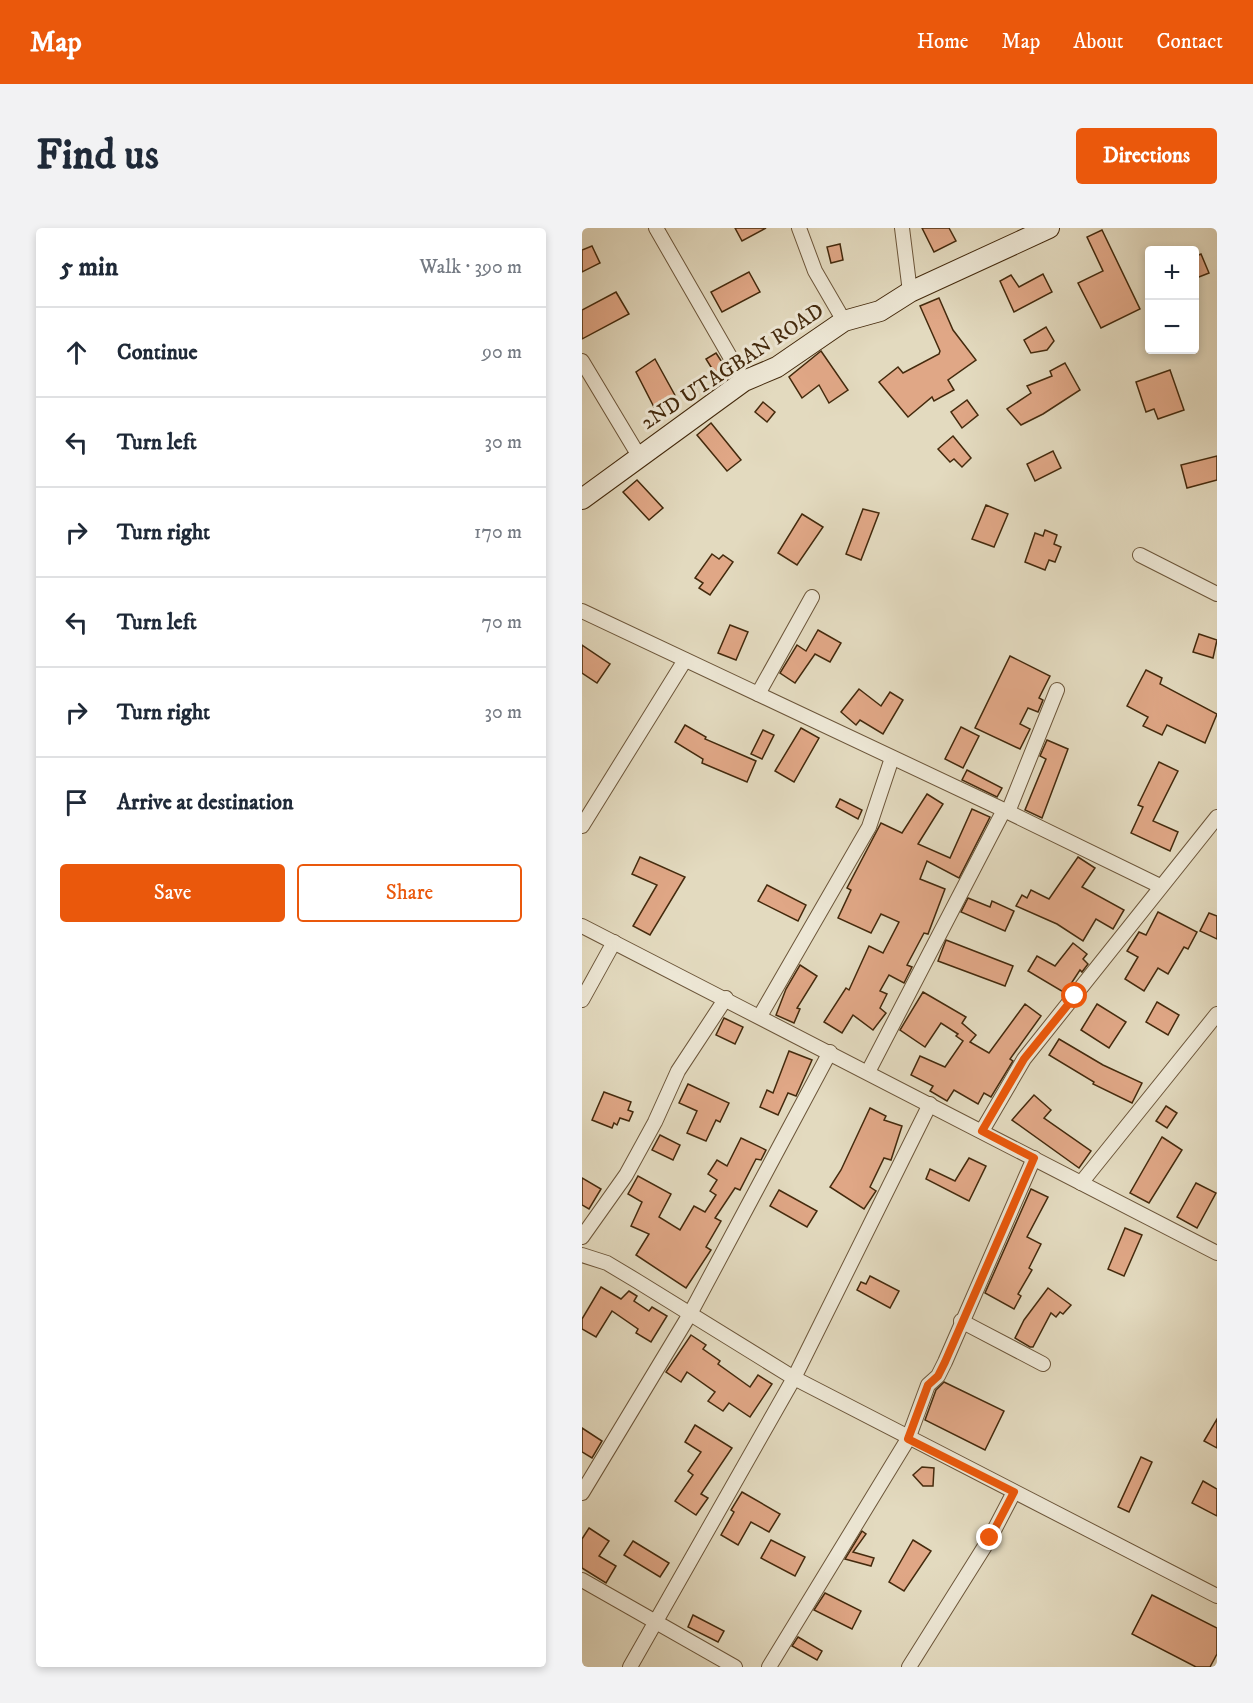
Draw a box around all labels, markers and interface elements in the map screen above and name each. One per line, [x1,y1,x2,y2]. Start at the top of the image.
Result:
text: Map [30,25,82,60]
text: Home [917,29,969,55]
text: Map [1002,29,1040,55]
text: About [1073,29,1124,55]
text: Contact [1157,29,1223,55]
button: Directions [1076,128,1217,184]
text: Find us [36,130,159,182]
map controls [1145,246,1199,354]
button: + [1145,246,1199,300]
text: 5 min [60,251,118,284]
text: Walk · 390 m [420,255,522,280]
street label: 2ND UTAGBAN ROAD [636,298,829,436]
button: − [1145,300,1199,354]
icon: ahead [60,336,93,369]
text: Continue [117,339,198,366]
text: 90 m [482,340,522,365]
icon: left [60,426,93,459]
text: Turn left [117,429,197,456]
text: 30 m [484,430,522,455]
icon: right [60,516,93,549]
text: Turn right [117,519,210,546]
text: 170 m [474,520,522,545]
icon: left [60,606,93,639]
text: Turn left [117,609,197,636]
text: 70 m [481,610,522,635]
icon: right [60,696,93,729]
text: Turn right [117,699,210,726]
text: 30 m [484,700,522,725]
icon: arrive [60,786,93,819]
text: Arrive at destination [117,789,294,816]
button: Save [60,864,285,922]
button: Share [297,864,522,922]
route start [1061,982,1087,1008]
route end [976,1524,1002,1550]

